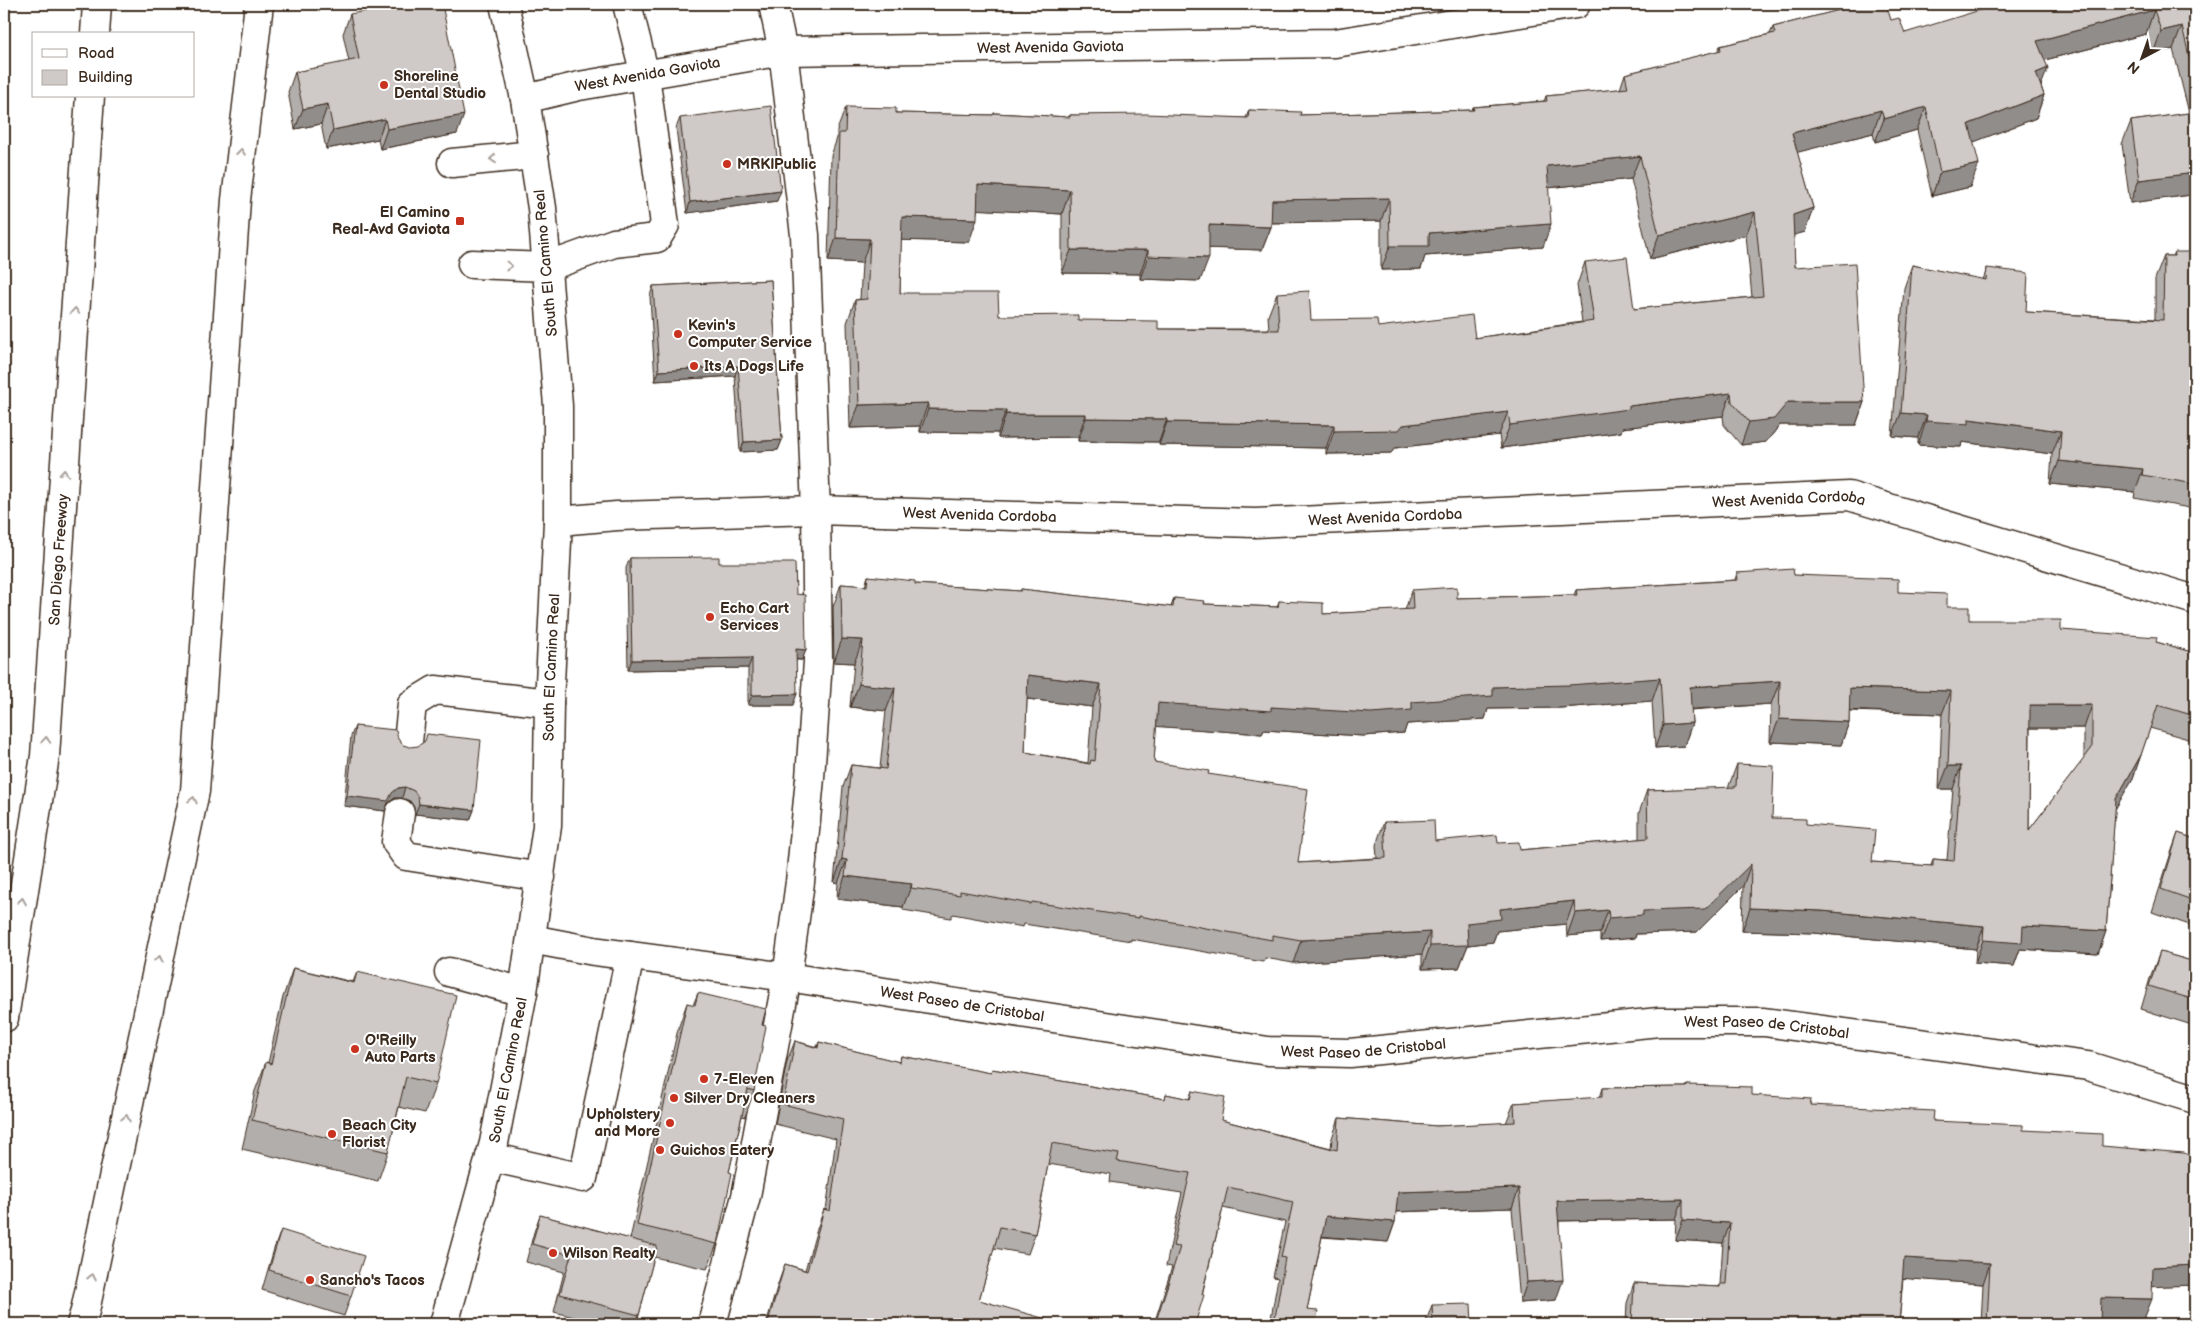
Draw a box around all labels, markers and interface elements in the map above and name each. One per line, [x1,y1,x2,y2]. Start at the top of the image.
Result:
legend [32,32,195,98]
north arrow [2116,32,2166,82]
street label: West Avenida Gaviota [977,37,1124,58]
text: Road [78,44,114,63]
street label: West Avenida Gaviota [573,52,722,96]
text: N [2124,58,2143,77]
place label: Shoreline Dental Studio [394,67,487,103]
text: Building [78,68,133,87]
marker: Shoreline Dental Studio [378,79,390,91]
one-way arrow [235,147,246,155]
one-way arrow [489,153,497,164]
place label: MRK|Public [737,155,816,174]
marker: MRK|Public [721,158,733,170]
street label: South El Camino Real [530,189,562,337]
place label: El Camino Real-Avd Gaviota [332,203,450,239]
marker: El Camino Real-Avd Gaviota [454,215,466,227]
one-way arrow [506,260,514,271]
one-way arrow [70,307,81,315]
place label: Kevin's Computer Service [688,316,812,352]
marker: Kevin's Computer Service [672,328,684,340]
place label: Its A Dogs Life [704,357,804,376]
marker: Its A Dogs Life [688,360,700,372]
one-way arrow [59,469,70,477]
street label: West Avenida Cordoba [1712,487,1868,512]
street label: San Diego Freeway [44,493,72,626]
street label: West Avenida Cordoba [902,503,1057,527]
street label: West Avenida Cordoba [1308,504,1463,530]
street label: South El Camino Real [539,593,564,741]
place label: Echo Cart Services [720,599,789,635]
marker: Echo Cart Services [704,611,716,623]
one-way arrow [40,736,51,744]
one-way arrow [187,796,198,804]
one-way arrow [16,897,27,905]
one-way arrow [154,955,164,963]
street label: West Paseo de Cristobal [879,982,1045,1026]
street label: South El Camino Real [485,996,531,1144]
street label: West Paseo de Cristobal [1684,1013,1850,1043]
place label: O'Reilly Auto Parts [364,1031,436,1067]
street label: West Paseo de Cristobal [1280,1034,1447,1063]
marker: O'Reilly Auto Parts [349,1043,361,1055]
place label: 7-Eleven [714,1070,774,1089]
marker: 7-Eleven [698,1073,710,1085]
place label: Silver Dry Cleaners [684,1089,815,1108]
marker: Silver Dry Cleaners [668,1092,680,1104]
place label: Upholstery and More [586,1105,660,1141]
one-way arrow [120,1114,131,1122]
place label: Beach City Florist [342,1116,417,1152]
marker: Upholstery and More [664,1117,676,1129]
marker: Beach City Florist [326,1128,338,1140]
place label: Guichos Eatery [670,1141,774,1160]
marker: Guichos Eatery [654,1144,666,1156]
place label: Wilson Realty [563,1244,655,1263]
marker: Wilson Realty [547,1247,559,1259]
place label: Sancho's Tacos [320,1271,425,1290]
one-way arrow [87,1273,97,1282]
marker: Sancho's Tacos [304,1274,316,1286]

